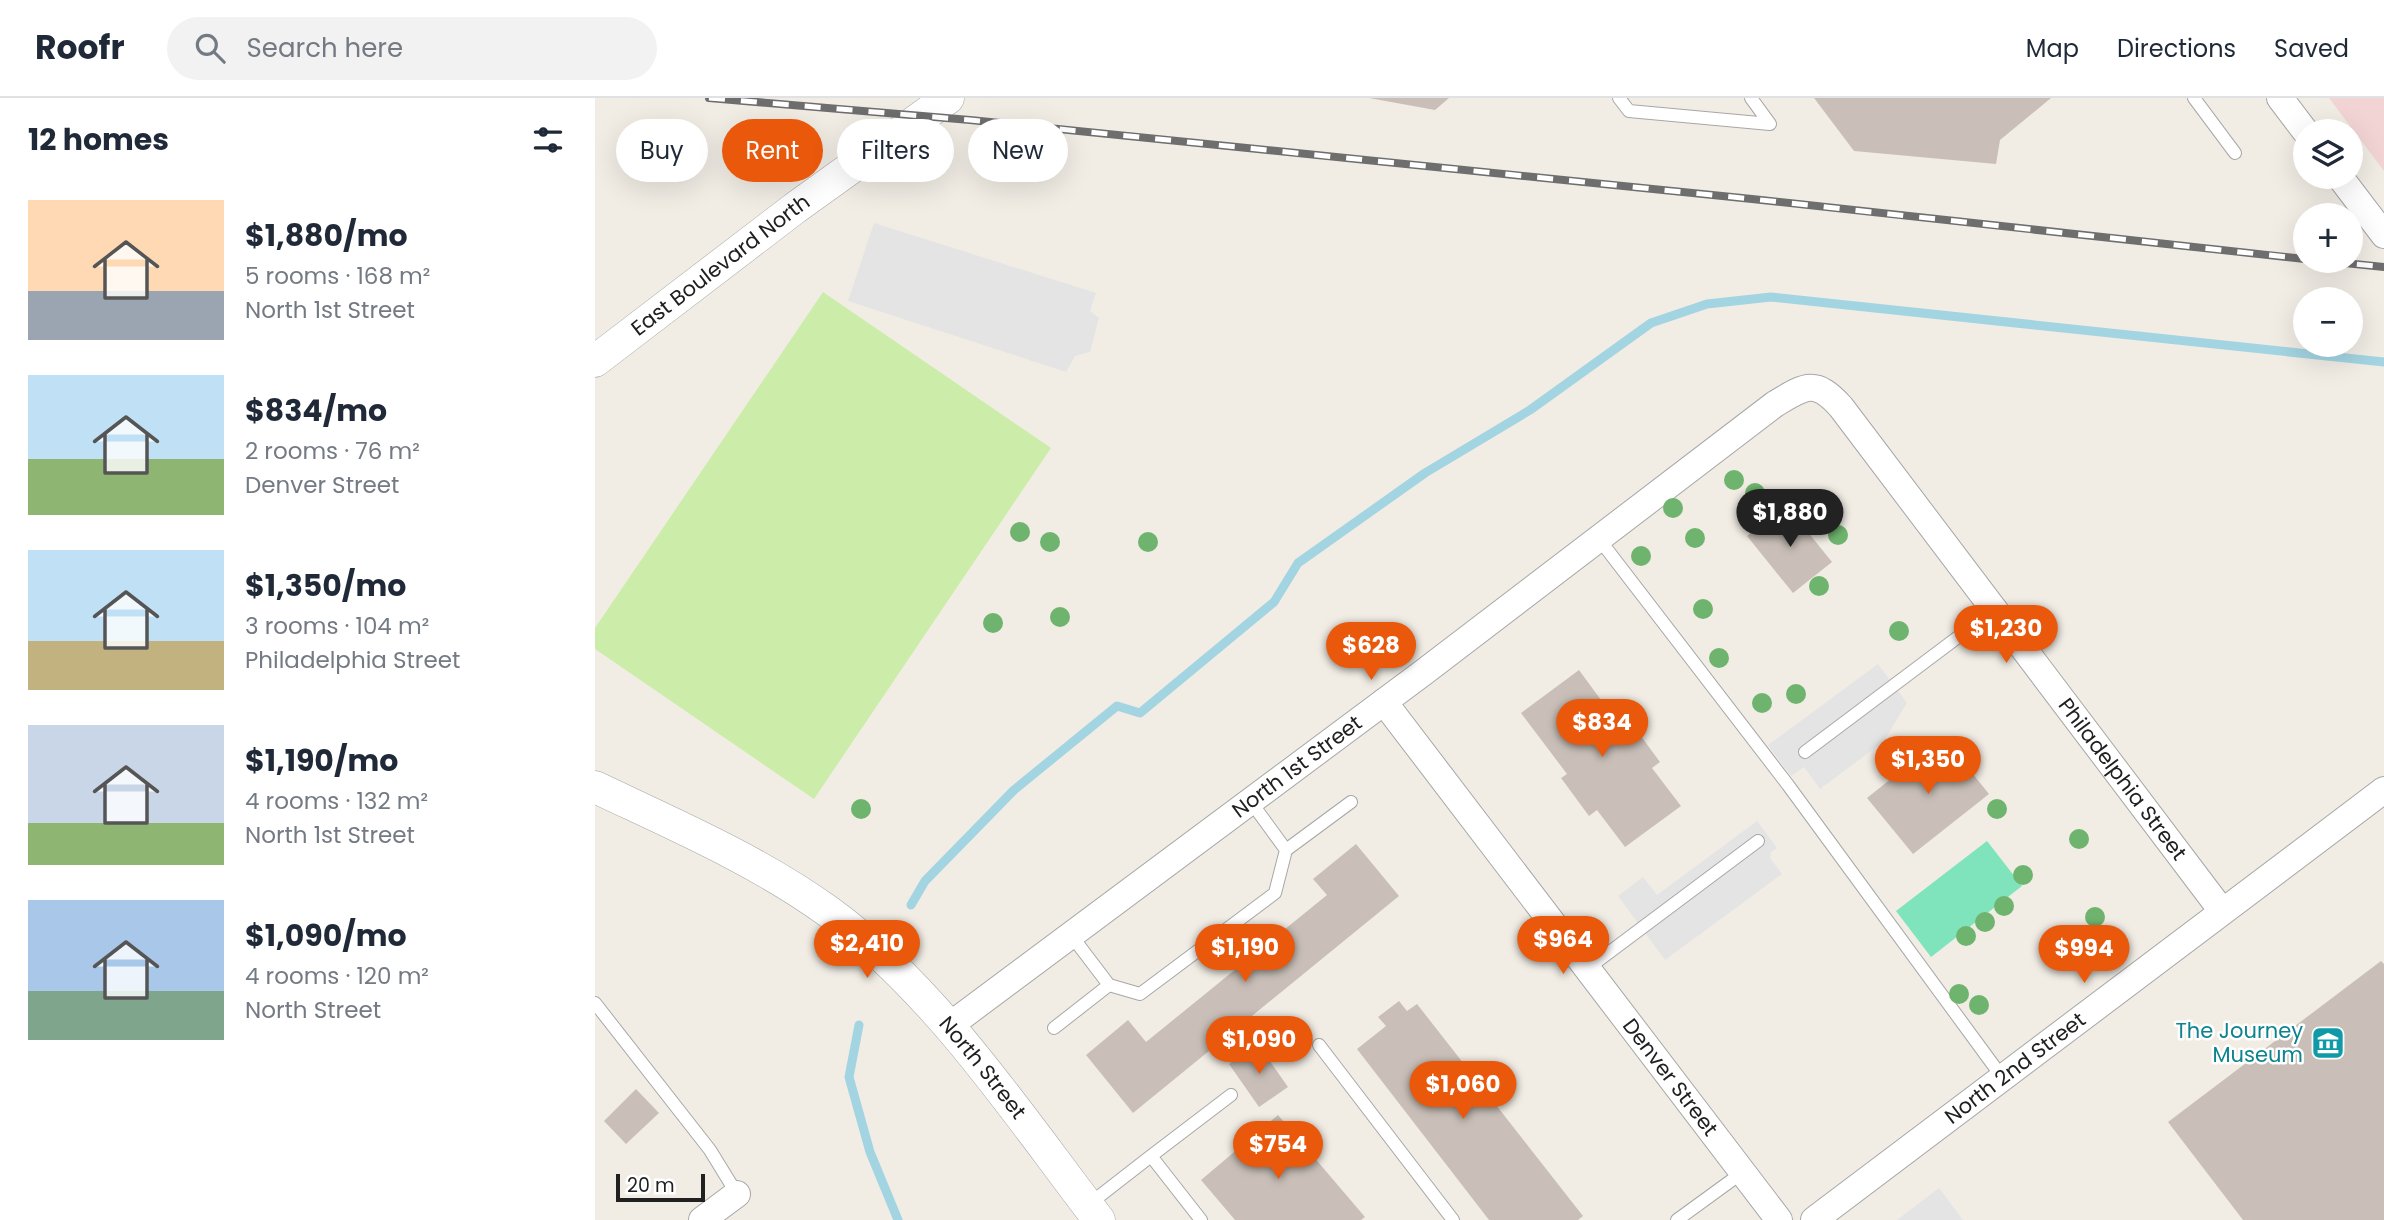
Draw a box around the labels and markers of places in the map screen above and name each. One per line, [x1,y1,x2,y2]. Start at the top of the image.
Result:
pin: $1,880 [1733,490,1847,549]
pin: $1,230 [1949,606,2063,665]
pin: $628 [1330,622,1412,682]
pin: $834 [1561,700,1643,759]
pin: $1,350 [1871,736,1985,796]
pin: $964 [1522,916,1604,976]
pin: $2,410 [810,920,924,980]
pin: $1,190 [1188,924,1302,984]
pin: $994 [2043,926,2125,985]
pin: $1,090 [1202,1016,1316,1076]
place label: The Journey Museum [2175,1016,2303,1069]
museum icon: The Journey Museum [2309,1024,2347,1062]
pin: $1,060 [1406,1062,1520,1121]
pin: $754 [1237,1122,1319,1181]

